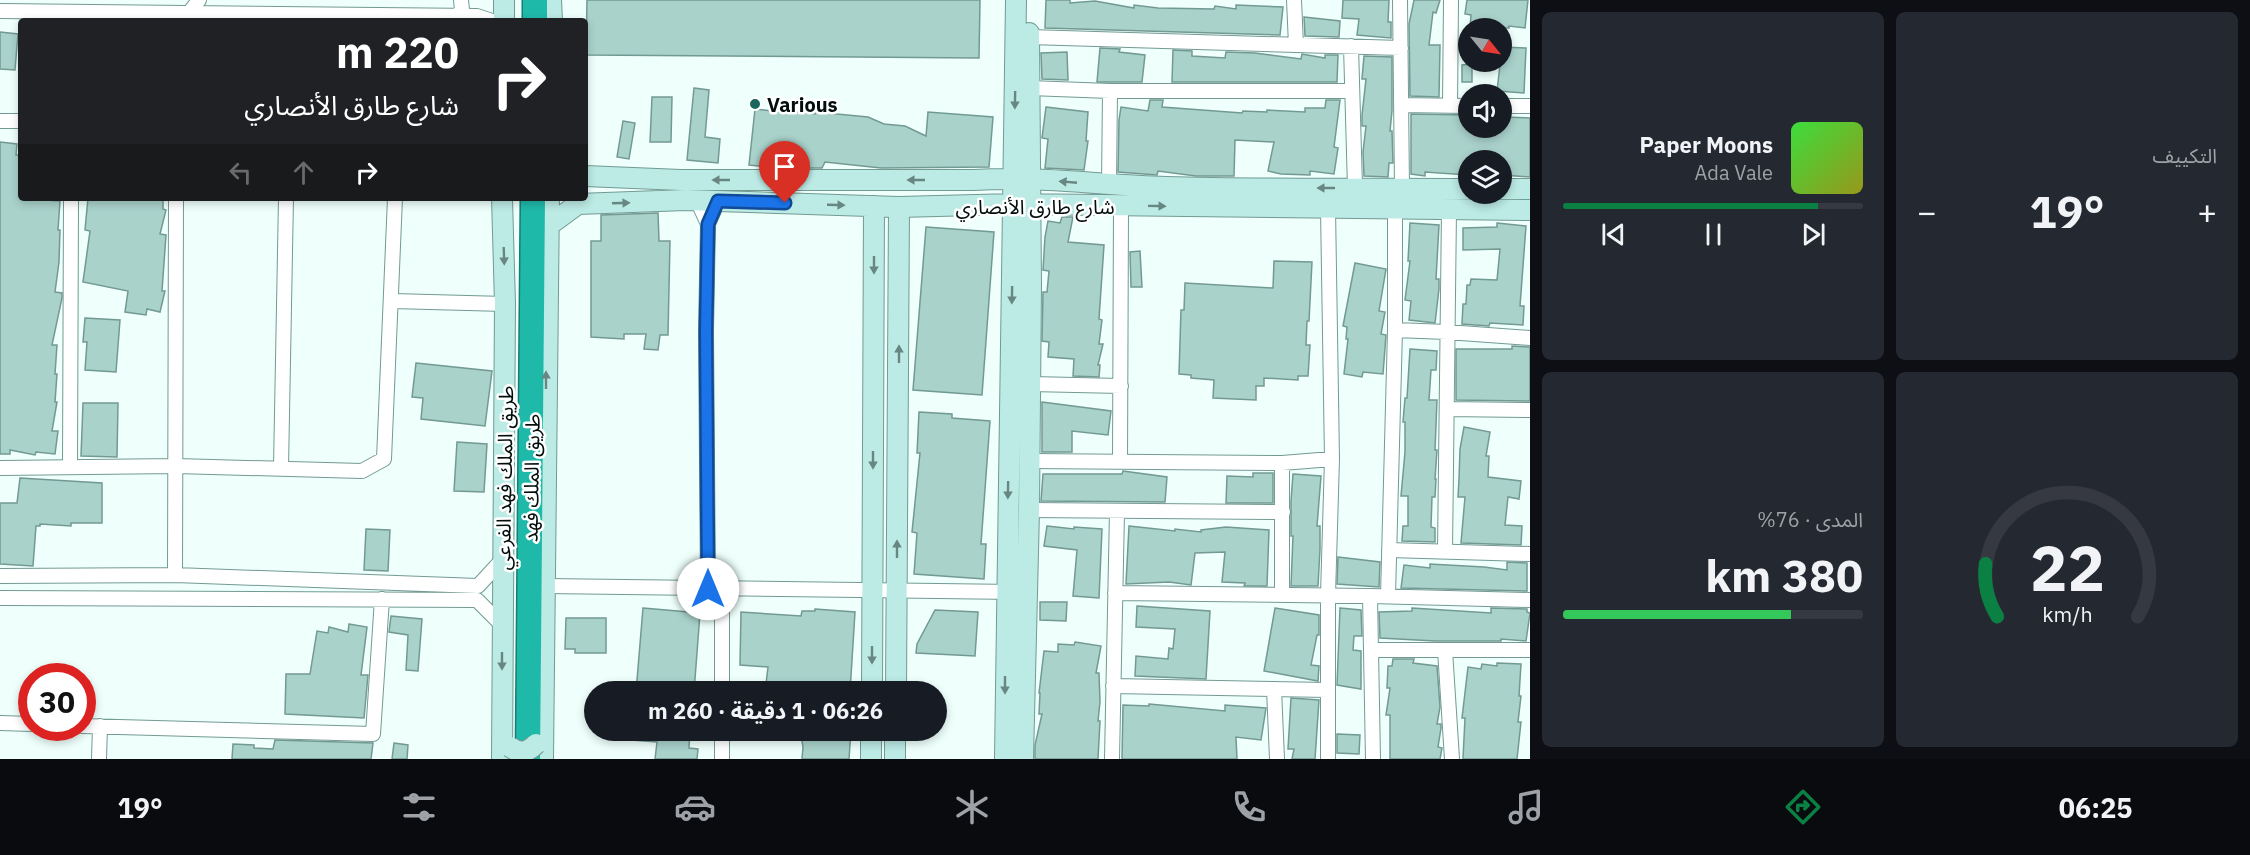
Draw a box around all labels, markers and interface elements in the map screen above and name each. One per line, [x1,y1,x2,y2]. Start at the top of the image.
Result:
north arrow [1458,18,1512,72]
map controls [1458,18,1512,204]
text: 220 m [336,25,459,80]
icon: right [480,42,558,120]
button: sound [1458,84,1512,138]
text: شارع طارق الأنصاري [244,87,459,122]
place label: Various [767,91,838,118]
one-way arrow [1010,91,1020,110]
marker: Various [748,97,762,111]
text: Paper Moons [1640,130,1773,159]
pin [759,141,810,203]
text: التكييف [2153,142,2217,169]
icon: arrive [768,150,801,183]
button: layers [1458,150,1512,204]
icon: left [224,156,257,189]
icon: ahead [287,156,320,189]
icon: right [350,156,383,189]
text: Ada Vale [1695,159,1773,186]
one-way arrow [711,175,730,185]
one-way arrow [906,175,925,185]
one-way arrow [1059,177,1078,187]
text: 19° [2029,182,2105,240]
one-way arrow [1317,183,1336,193]
text: − [1917,190,1937,233]
text: + [2197,190,2217,233]
street label: شارع طارق الأنصاري [955,193,1115,222]
one-way arrow [611,198,630,207]
one-way arrow [827,200,846,210]
one-way arrow [1148,201,1167,211]
icon: previous [1597,218,1630,251]
icon: pause [1697,218,1730,251]
icon: next [1797,218,1830,251]
one-way arrow [499,247,509,266]
one-way arrow [869,255,879,274]
one-way arrow [1008,286,1017,305]
one-way arrow [894,345,903,364]
one-way arrow [541,371,551,390]
street label: طريق الملك فهد الفرعي [489,385,522,571]
street label: طريق الملك فهد [516,414,546,542]
one-way arrow [868,450,878,469]
one-way arrow [1003,481,1013,500]
text: المدى · 76% [1757,506,1863,533]
text: 22 [2030,527,2104,608]
one-way arrow [892,540,902,559]
text: 380 km [1705,546,1863,604]
position arrow [676,557,740,621]
text: km/h [2042,600,2092,628]
one-way arrow [867,645,877,664]
one-way arrow [497,652,507,671]
speed limit sign: 30 [18,663,96,741]
one-way arrow [1000,676,1010,695]
text: 06:26 · 1 دقيقة · 260 m [648,696,883,725]
icon: filters [398,786,440,828]
icon: car [674,786,716,828]
icon: climate [951,786,993,828]
icon: phone [1228,786,1270,828]
icon: music [1505,786,1547,828]
icon: directions [1782,786,1824,828]
text: 19° [118,790,163,825]
text: 06:25 [2059,790,2133,825]

